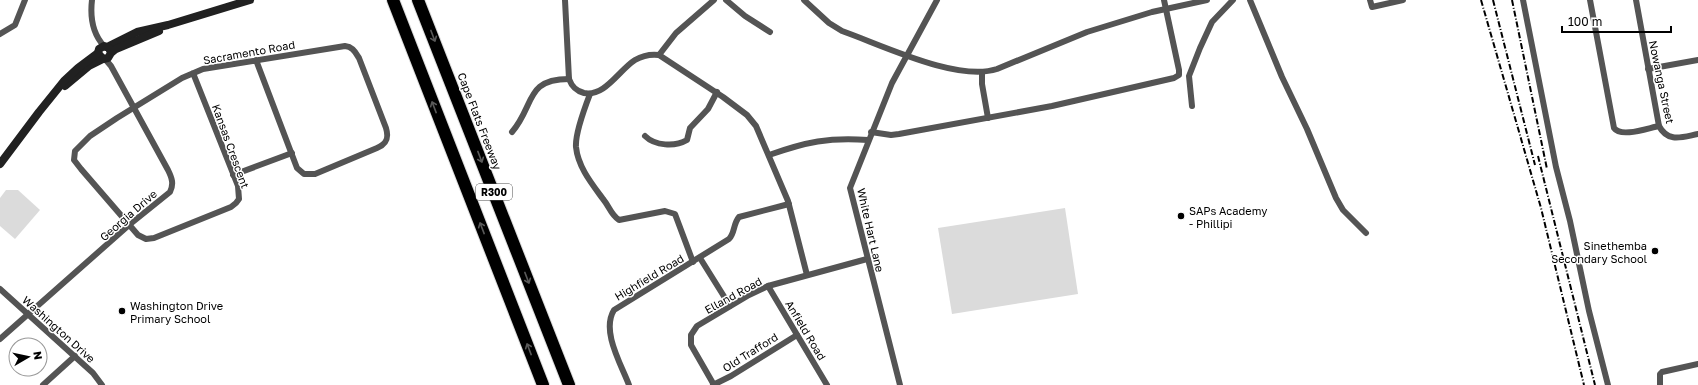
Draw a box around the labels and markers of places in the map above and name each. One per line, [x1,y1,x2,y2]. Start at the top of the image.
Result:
place label: SAPs Academy - Phillipi [1189,204,1267,230]
marker: SAPs Academy - Phillipi [1176,211,1186,221]
place label: Sinethemba Secondary School [1551,239,1647,265]
marker: Sinethemba Secondary School [1650,246,1660,256]
place label: Washington Drive Primary School [130,299,223,325]
marker: Washington Drive Primary School [117,306,127,316]

